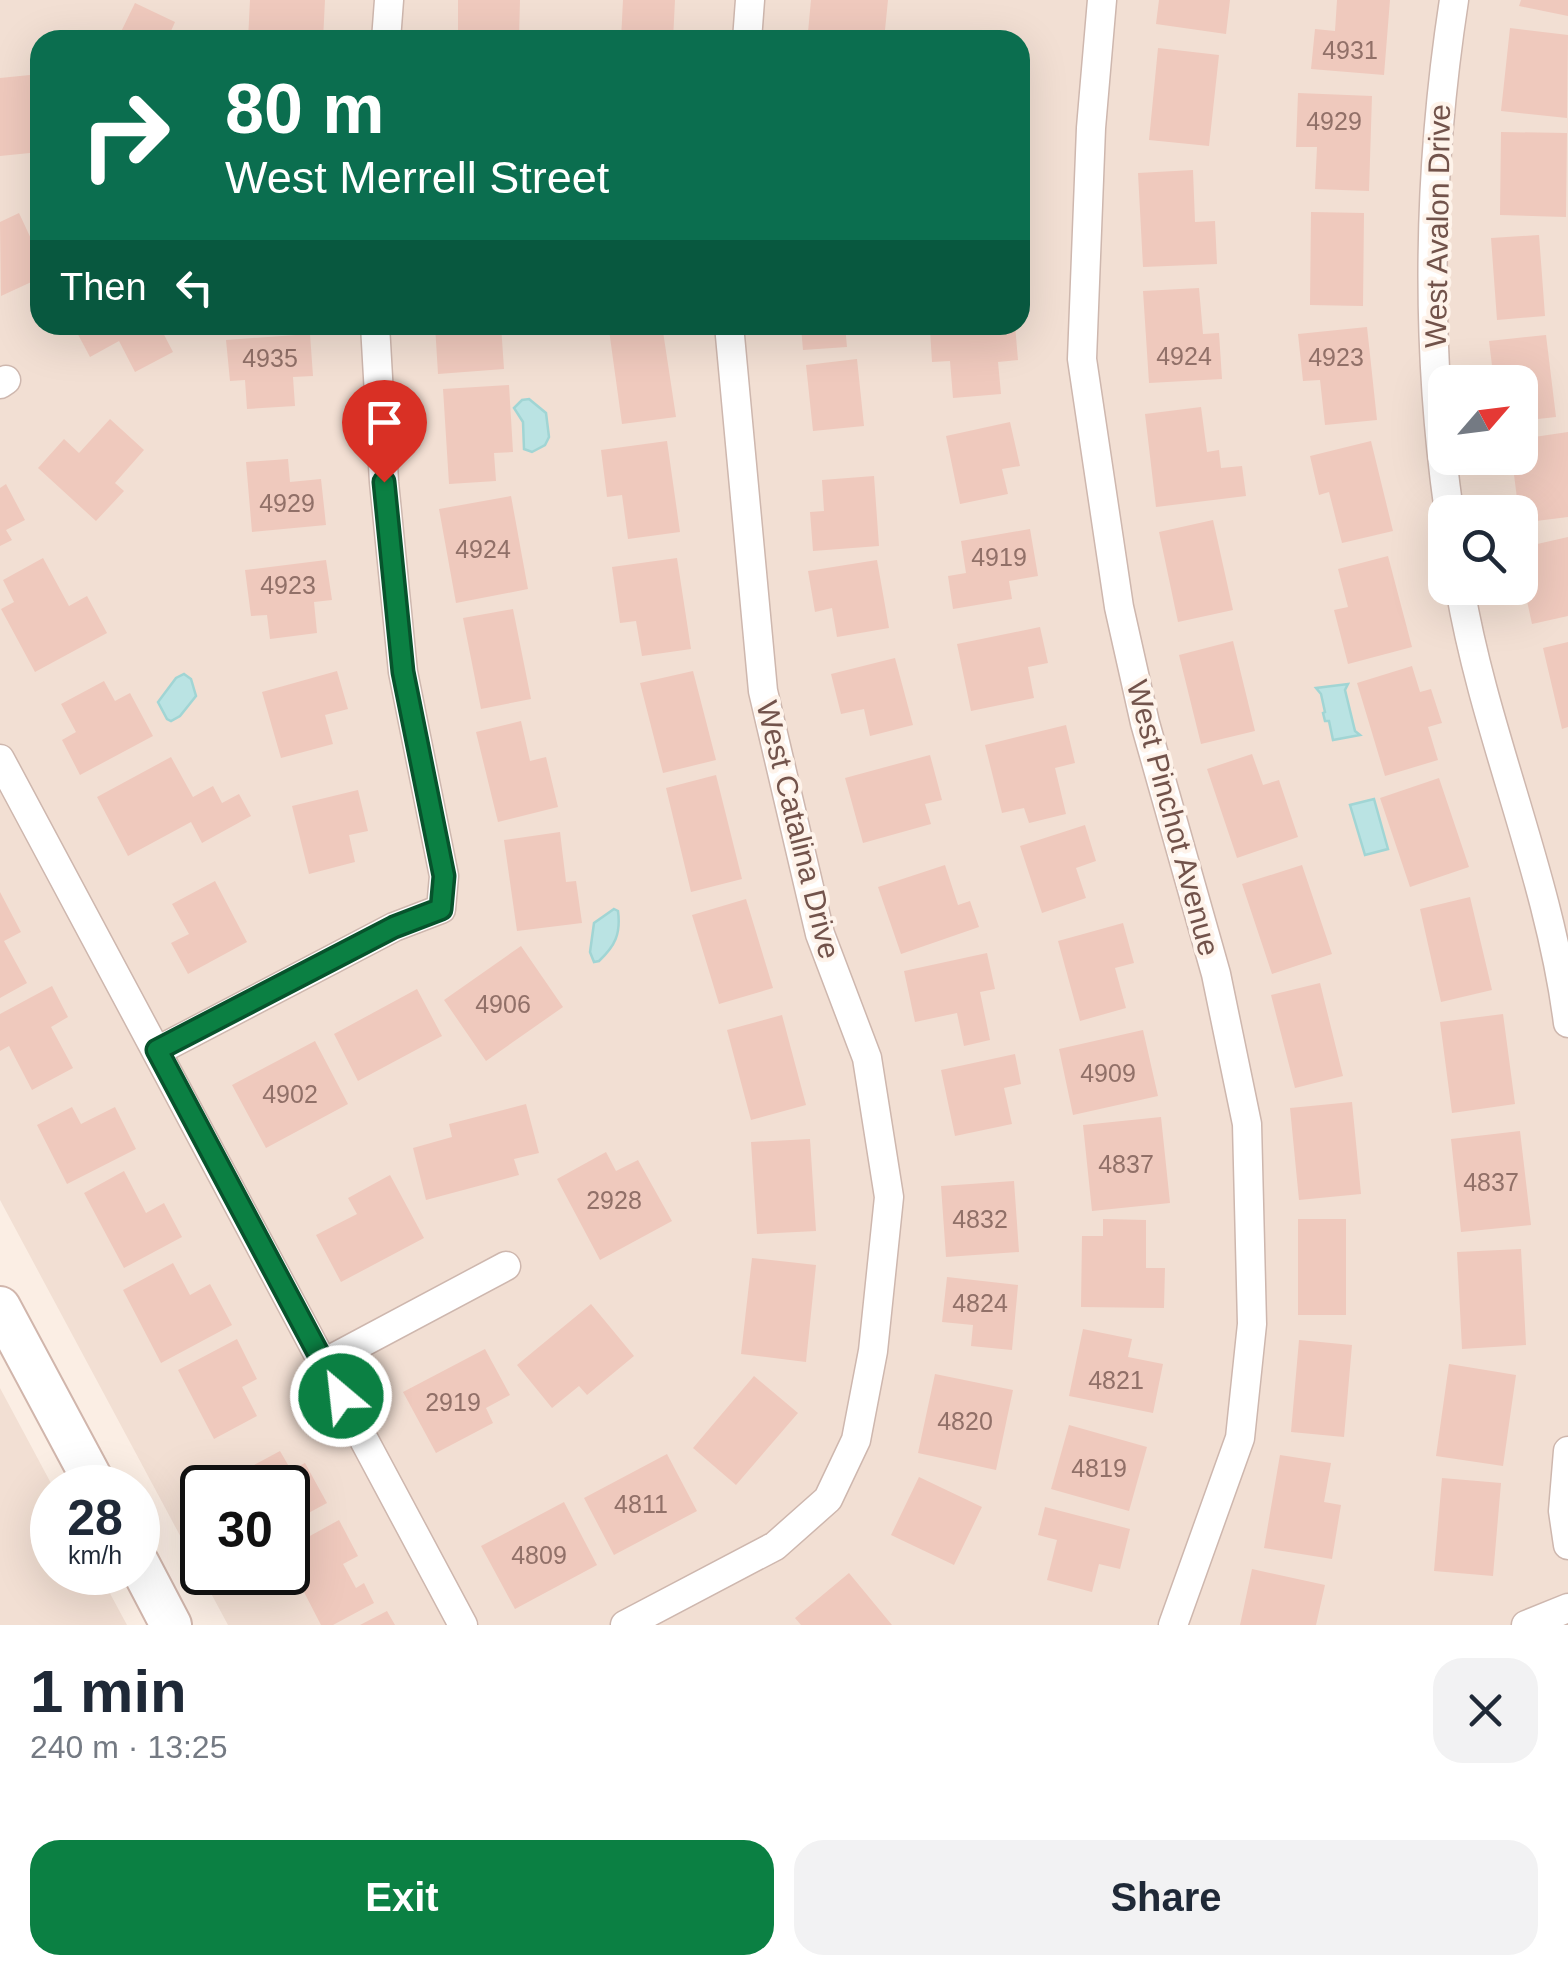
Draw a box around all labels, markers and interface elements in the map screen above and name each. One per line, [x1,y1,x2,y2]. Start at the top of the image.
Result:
house number: 4931 [1322,36,1378,64]
icon: right [60,70,190,200]
text: 80 m [225,70,385,148]
street label: West Avalon Drive [1419,104,1456,348]
house number: 4929 [1306,107,1362,135]
text: West Merrell Street [225,152,609,203]
icon: left [167,260,222,315]
text: Then [60,266,147,308]
house number: 4924 [1156,342,1212,370]
house number: 4923 [1308,343,1364,371]
house number: 4935 [242,344,298,372]
north arrow [1428,365,1538,475]
map controls [1428,365,1538,605]
pin [342,380,427,483]
icon: arrive [357,395,412,450]
house number: 4929 [259,489,315,517]
button: search [1428,495,1538,605]
house number: 4924 [455,535,511,563]
house number: 4919 [971,543,1027,571]
house number: 4923 [260,571,316,599]
street label: West Pinchot Avenue [1121,676,1226,959]
street label: West Catalina Drive [750,698,846,962]
house number: 4906 [475,990,531,1018]
house number: 4909 [1080,1059,1136,1087]
house number: 4902 [262,1080,318,1108]
house number: 4837 [1098,1150,1154,1178]
house number: 4837 [1463,1168,1519,1196]
house number: 2928 [586,1186,642,1214]
house number: 4832 [952,1205,1008,1233]
house number: 4824 [952,1289,1008,1317]
position arrow [289,1344,393,1448]
house number: 4821 [1088,1366,1144,1394]
house number: 2919 [425,1388,481,1416]
house number: 4820 [937,1407,993,1435]
house number: 4819 [1071,1454,1127,1482]
speed limit sign: 30 [180,1465,310,1595]
text: 28 [67,1490,123,1546]
house number: 4811 [614,1490,668,1518]
text: km/h [68,1541,122,1569]
house number: 4809 [511,1541,567,1569]
text: 1 min [30,1658,187,1725]
button: close [1433,1658,1538,1763]
text: 240 m · 13:25 [30,1729,227,1765]
button: Exit [30,1840,774,1955]
button: Share [794,1840,1538,1955]

